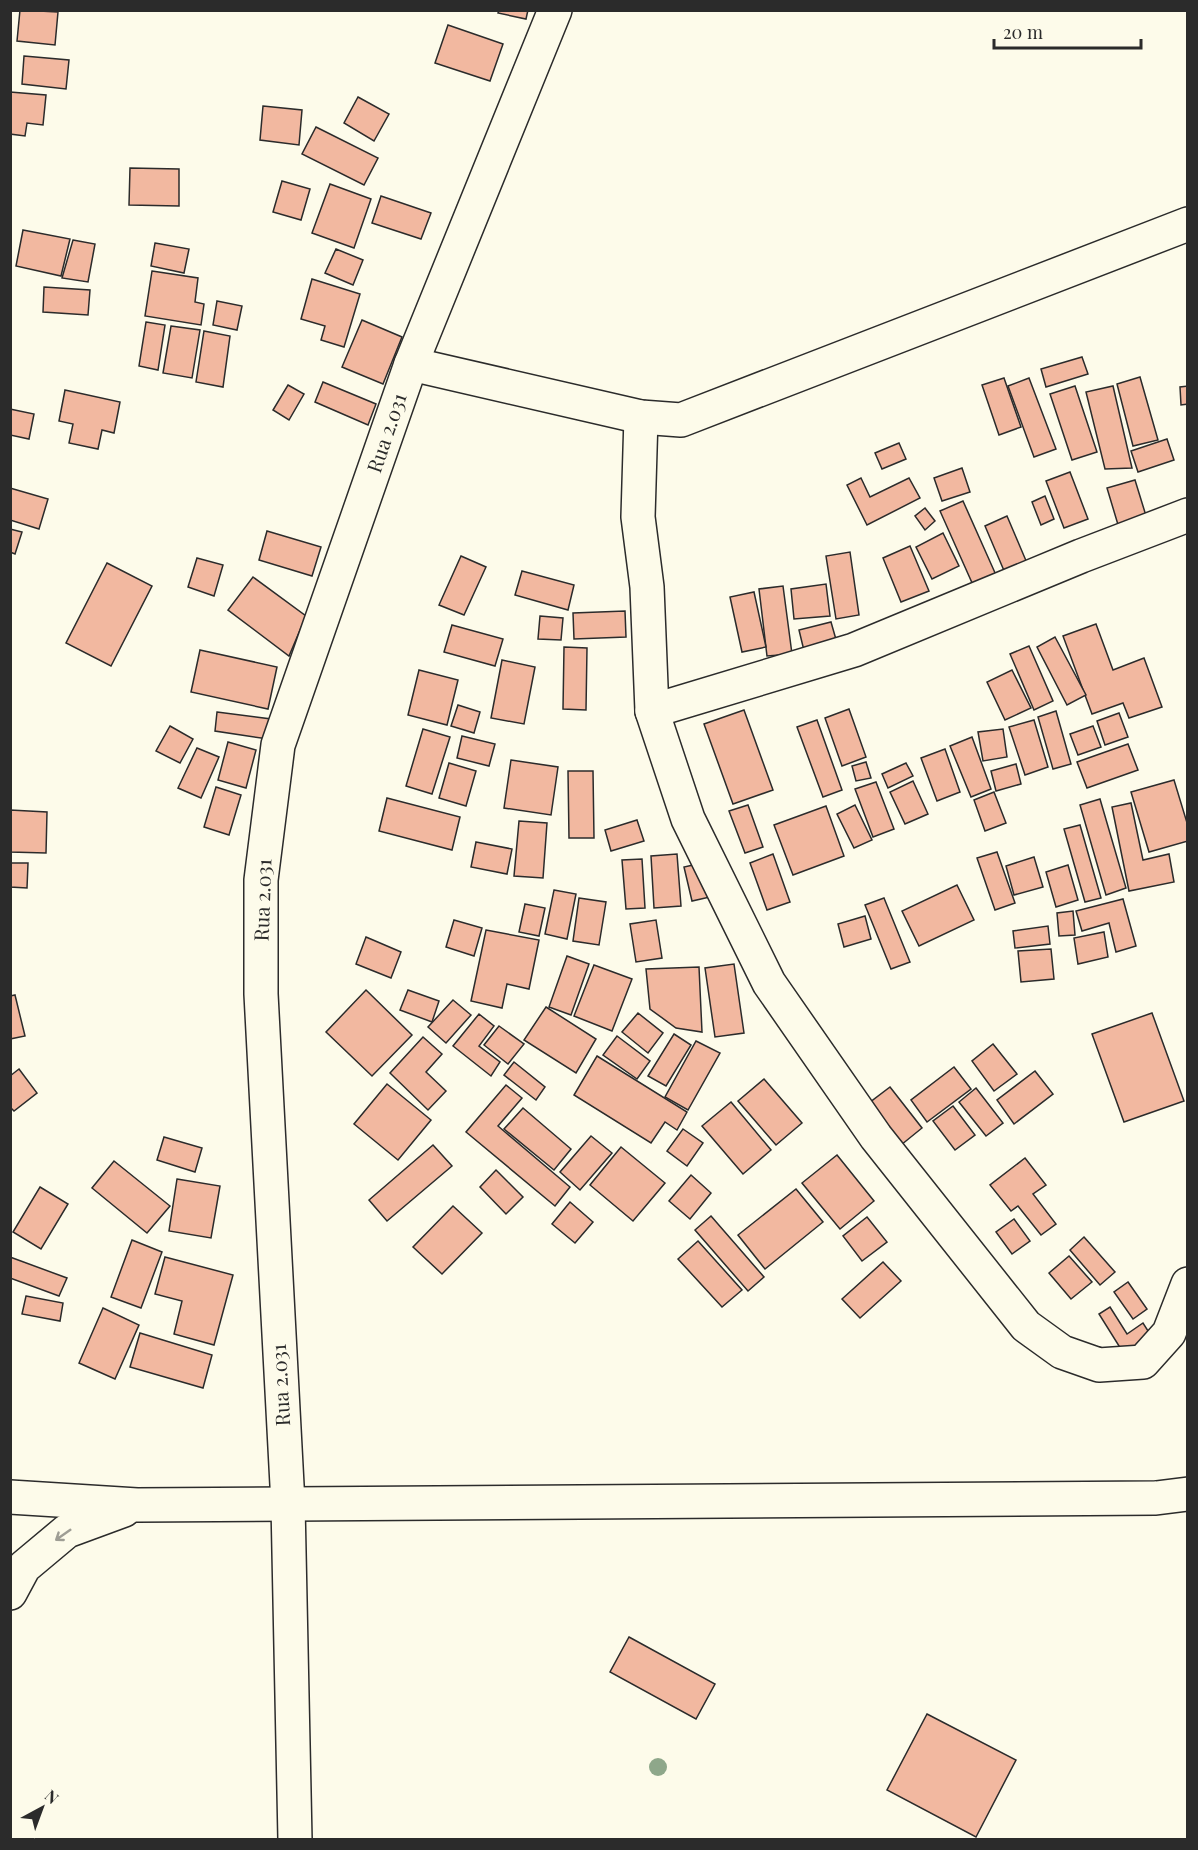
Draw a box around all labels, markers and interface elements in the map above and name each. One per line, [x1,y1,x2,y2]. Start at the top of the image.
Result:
scale bar [994,12,1141,50]
text: 20 m [1003,20,1043,44]
street label: Rua 2.031 [359,389,412,476]
street label: Rua 2.031 [247,858,276,942]
street label: Rua 2.031 [264,1343,295,1427]
one-way arrow [56,1529,72,1541]
north arrow [12,1778,72,1838]
text: N [41,1785,64,1808]

